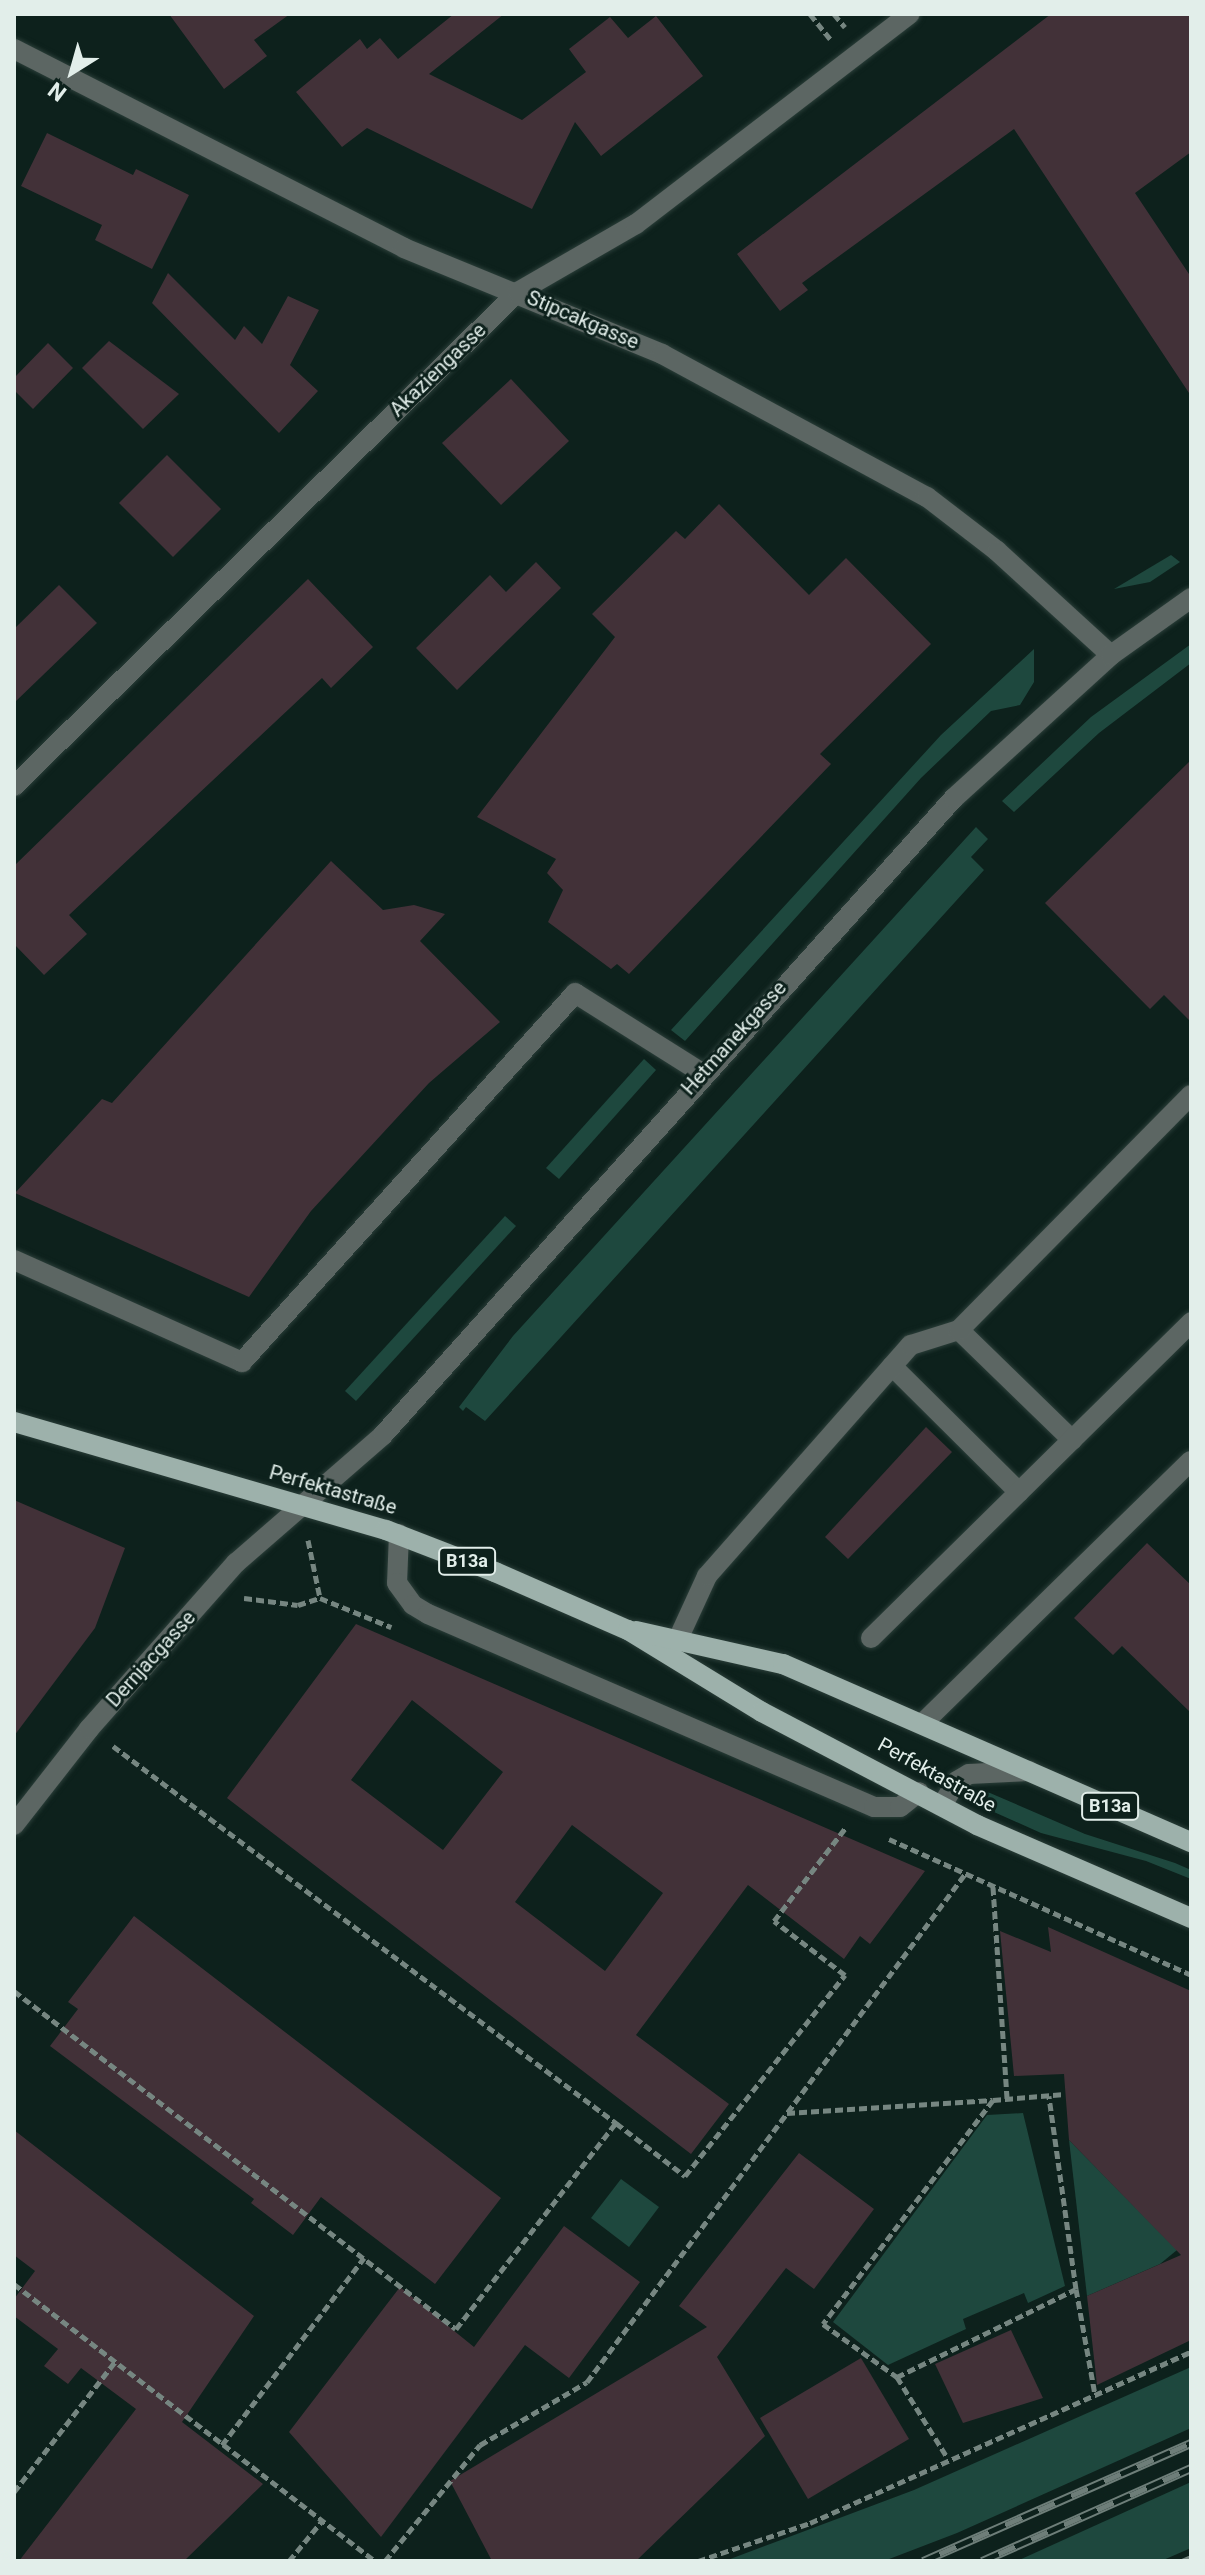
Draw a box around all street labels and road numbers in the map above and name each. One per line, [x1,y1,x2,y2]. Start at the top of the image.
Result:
street label: Stipcakgasse [523,286,643,354]
street label: Akaziengasse [385,318,491,422]
street label: Hetmanekgasse [677,976,791,1100]
street label: Perfektastraße [266,1460,400,1520]
road number: B13a [437,1547,497,1575]
street label: Dernjacgasse [102,1606,200,1712]
street label: Perfektastraße [874,1733,1000,1817]
road number: B13a [1080,1792,1140,1820]

